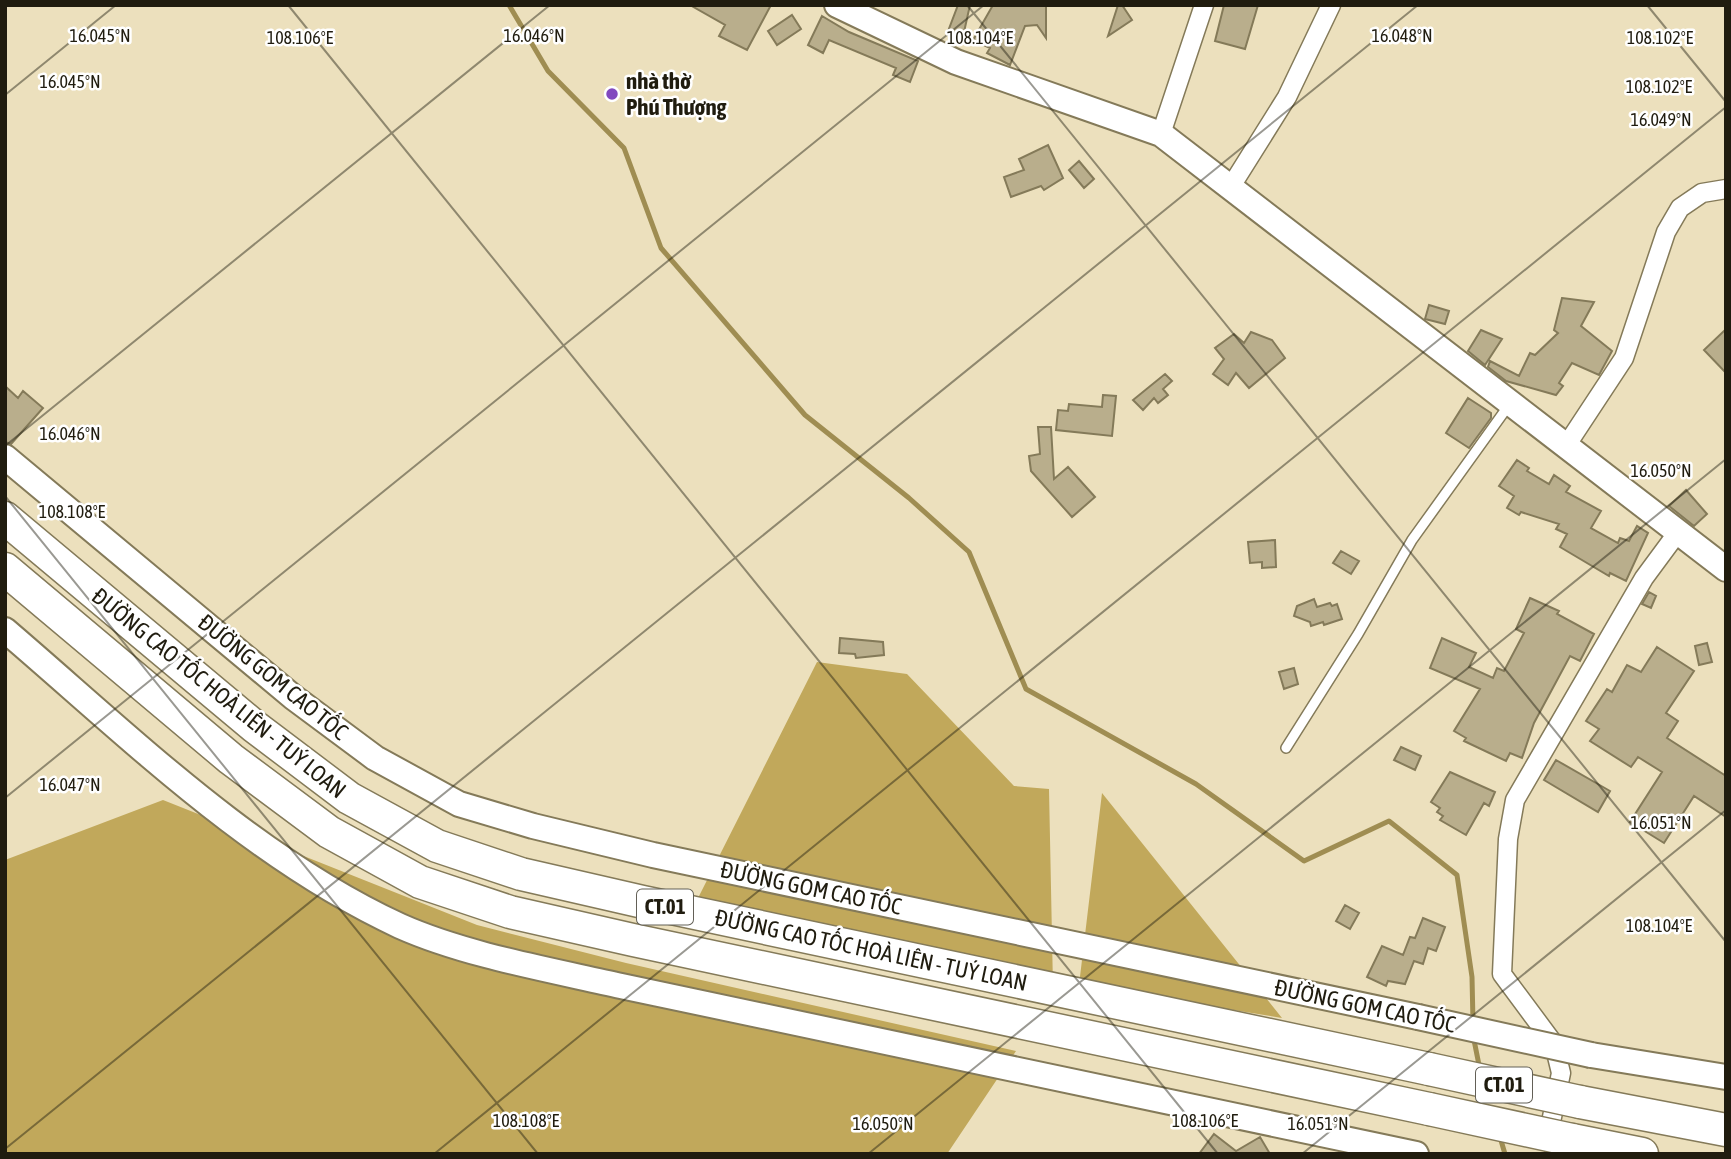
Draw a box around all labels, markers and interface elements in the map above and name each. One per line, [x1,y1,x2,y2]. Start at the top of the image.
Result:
text: 16.045°N [69,25,131,46]
text: 16.046°N [503,25,565,46]
text: 16.048°N [1371,25,1433,46]
text: 108.106°E [267,27,334,48]
text: 108.104°E [947,27,1014,48]
text: 108.102°E [1627,27,1694,48]
place label: nhà thờ Phú Thượng [626,68,727,120]
text: 16.045°N [39,71,101,92]
text: 108.102°E [1626,76,1693,97]
marker: nhà thờ Phú Thượng [604,86,620,102]
text: 16.049°N [1630,109,1692,130]
text: 16.046°N [39,423,101,444]
text: 16.050°N [1630,460,1692,481]
text: 108.108°E [39,501,106,522]
street label: ĐƯỜNG CAO TỐC HOÀ LIÊN - TUÝ LOAN [87,581,352,803]
street label: ĐƯỜNG GOM CAO TỐC [193,607,354,745]
text: 16.047°N [39,774,101,795]
text: 16.051°N [1630,812,1692,833]
street label: ĐƯỜNG GOM CAO TỐC [718,854,904,920]
road number: CT.01 [637,890,693,925]
street label: ĐƯỜNG CAO TỐC HOÀ LIÊN - TUÝ LOAN [712,902,1030,996]
text: 108.104°E [1626,915,1693,936]
street label: ĐƯỜNG GOM CAO TỐC [1272,972,1458,1038]
road number: CT.01 [1476,1068,1532,1102]
text: 108.108°E [493,1110,560,1131]
text: 108.106°E [1172,1110,1239,1131]
text: 16.050°N [852,1113,914,1134]
text: 16.051°N [1287,1113,1349,1134]

